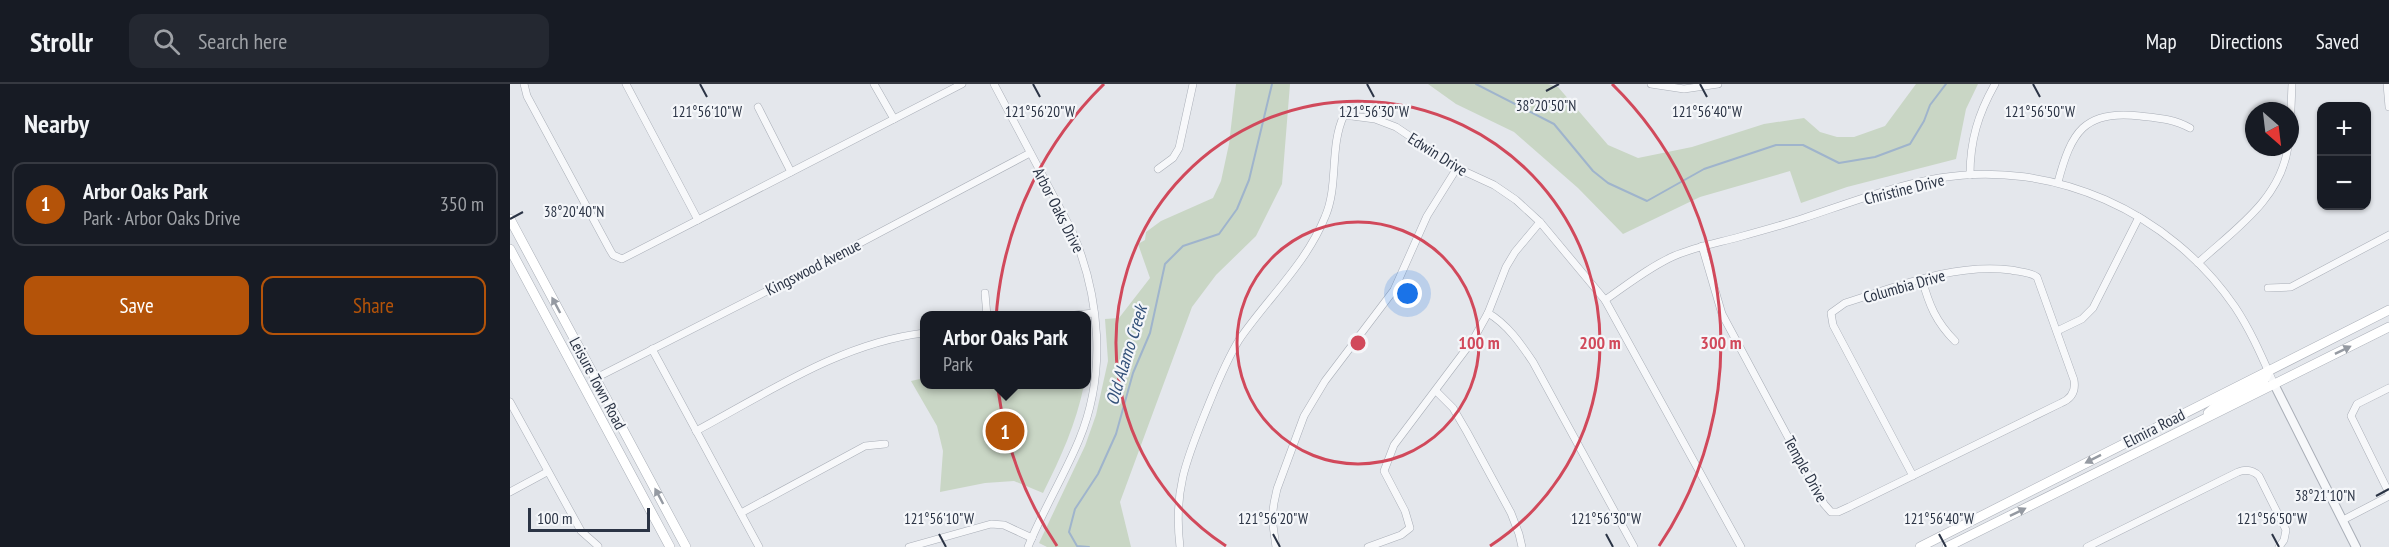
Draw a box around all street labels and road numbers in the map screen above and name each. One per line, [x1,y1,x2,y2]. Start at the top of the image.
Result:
street label: Edwin Drive [1405,128,1471,180]
street label: Arbor Oaks Drive [1029,164,1089,256]
street label: Christine Drive [1862,169,1946,209]
street label: Kingswood Avenue [762,234,864,300]
street label: Columbia Drive [1861,265,1947,307]
street label: Leisure Town Road [565,333,631,433]
street label: Elmira Road [2120,404,2188,452]
street label: Temple Drive [1780,433,1832,505]

